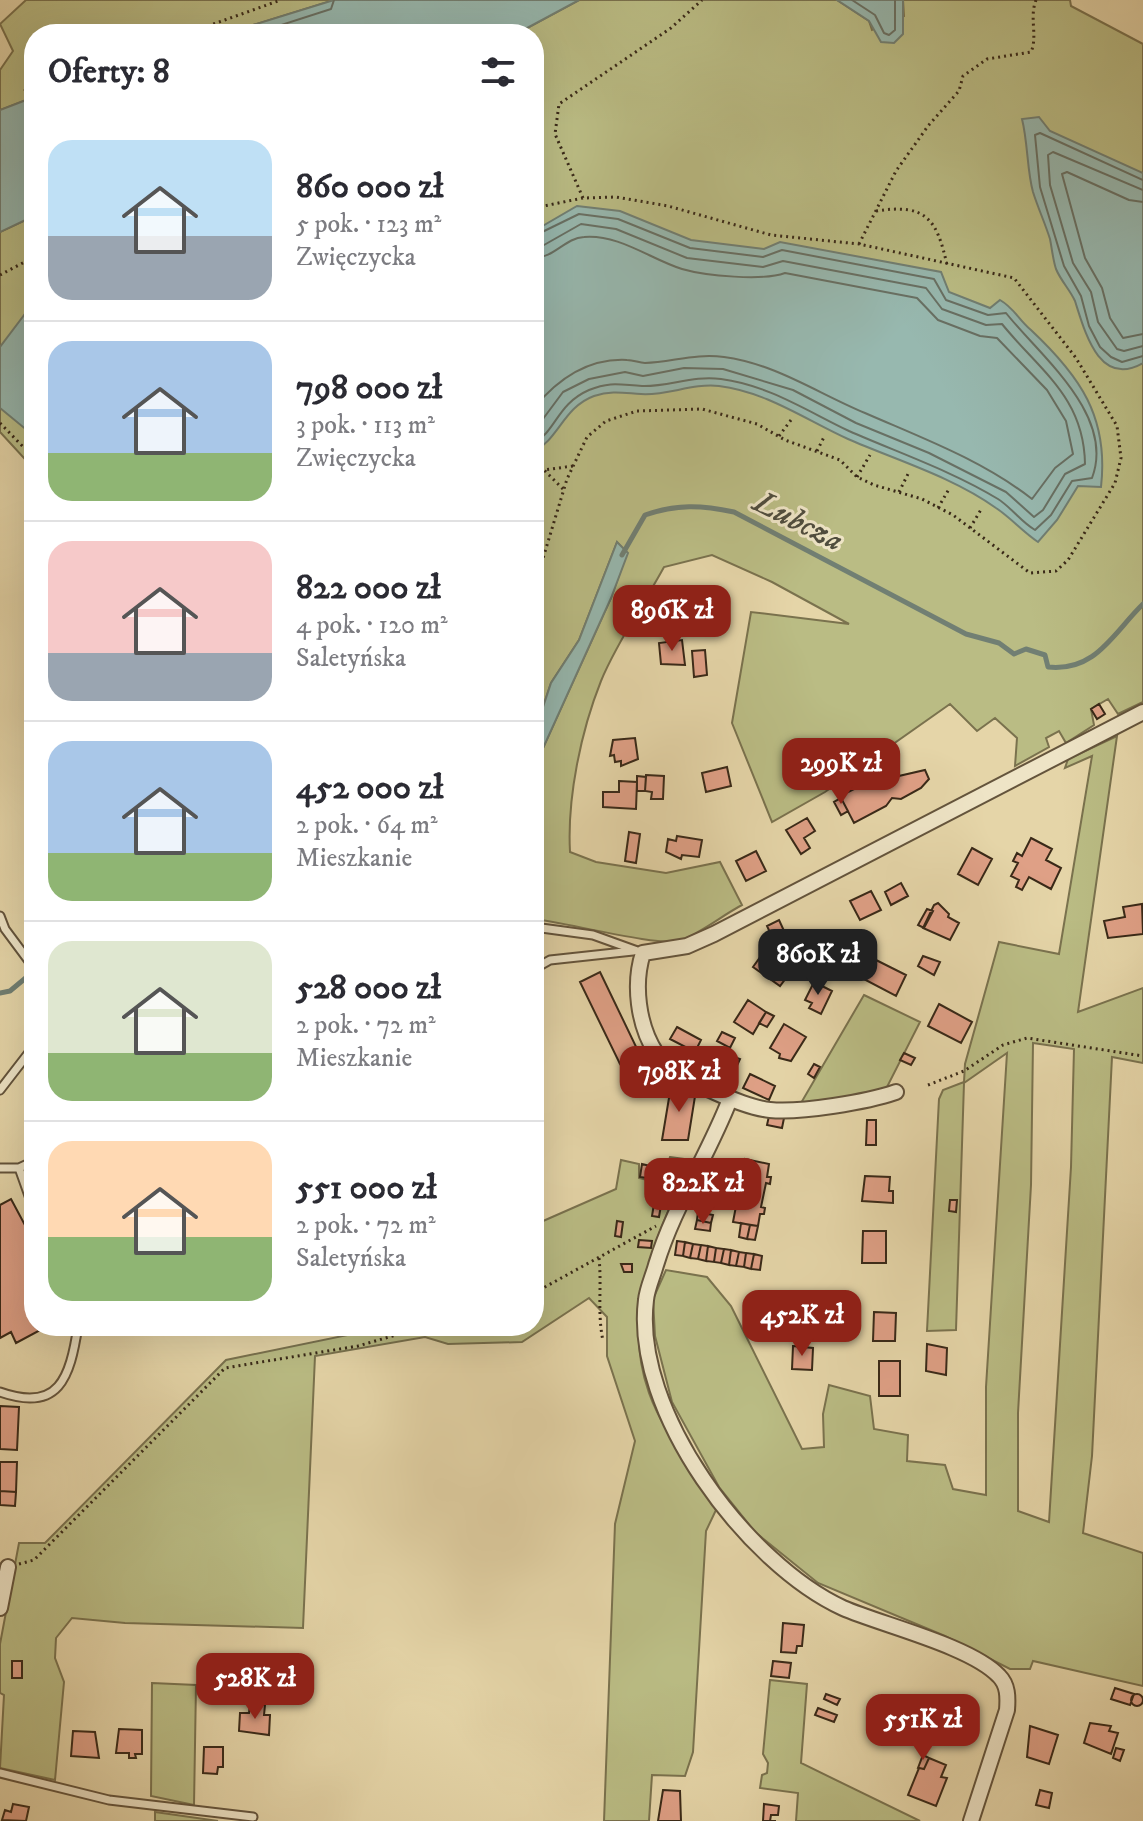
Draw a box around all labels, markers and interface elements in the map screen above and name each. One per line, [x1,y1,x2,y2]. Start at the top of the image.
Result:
icon: filters [476,50,520,94]
text: Oferty: 8 [48,51,170,93]
text: 860 000 zł [296,166,443,208]
icon: home [112,172,208,268]
text: 5 pok. · 123 m² [296,208,441,241]
text: Zwięczycka [296,241,416,274]
text: 798 000 zł [296,367,442,409]
icon: home [112,373,208,469]
text: 3 pok. · 113 m² [296,409,435,442]
text: Zwięczycka [296,442,416,475]
water label: Lubcza [745,481,850,561]
text: 822 000 zł [296,567,441,609]
icon: home [112,573,208,669]
pin: 896K zł [598,585,746,653]
text: 896K zł [631,594,713,627]
text: 4 pok. · 120 m² [296,609,448,642]
text: Saletyńska [296,642,406,675]
pin: 299K zł [767,738,915,806]
text: 299K zł [800,747,882,780]
text: 452 000 zł [296,767,443,809]
icon: home [112,773,208,869]
text: 2 pok. · 64 m² [296,809,438,842]
text: Mieszkanie [296,842,412,875]
pin: 860K zł [744,929,892,997]
text: 860K zł [776,938,860,971]
text: 528 000 zł [296,967,441,1009]
icon: home [112,973,208,1069]
text: 2 pok. · 72 m² [296,1009,436,1042]
text: Mieszkanie [296,1042,412,1075]
pin: 798K zł [605,1046,753,1114]
text: 798K zł [638,1055,720,1088]
pin: 822K zł [629,1158,777,1226]
text: 551 000 zł [296,1167,437,1209]
text: 822K zł [662,1167,744,1200]
icon: home [112,1173,208,1269]
text: 2 pok. · 72 m² [296,1209,436,1242]
text: Saletyńska [296,1242,406,1275]
pin: 452K zł [728,1290,876,1358]
text: 452K zł [760,1299,844,1332]
pin: 528K zł [181,1653,329,1721]
text: 528K zł [214,1662,296,1695]
pin: 551K zł [849,1694,997,1762]
text: 551K zł [884,1703,962,1736]

